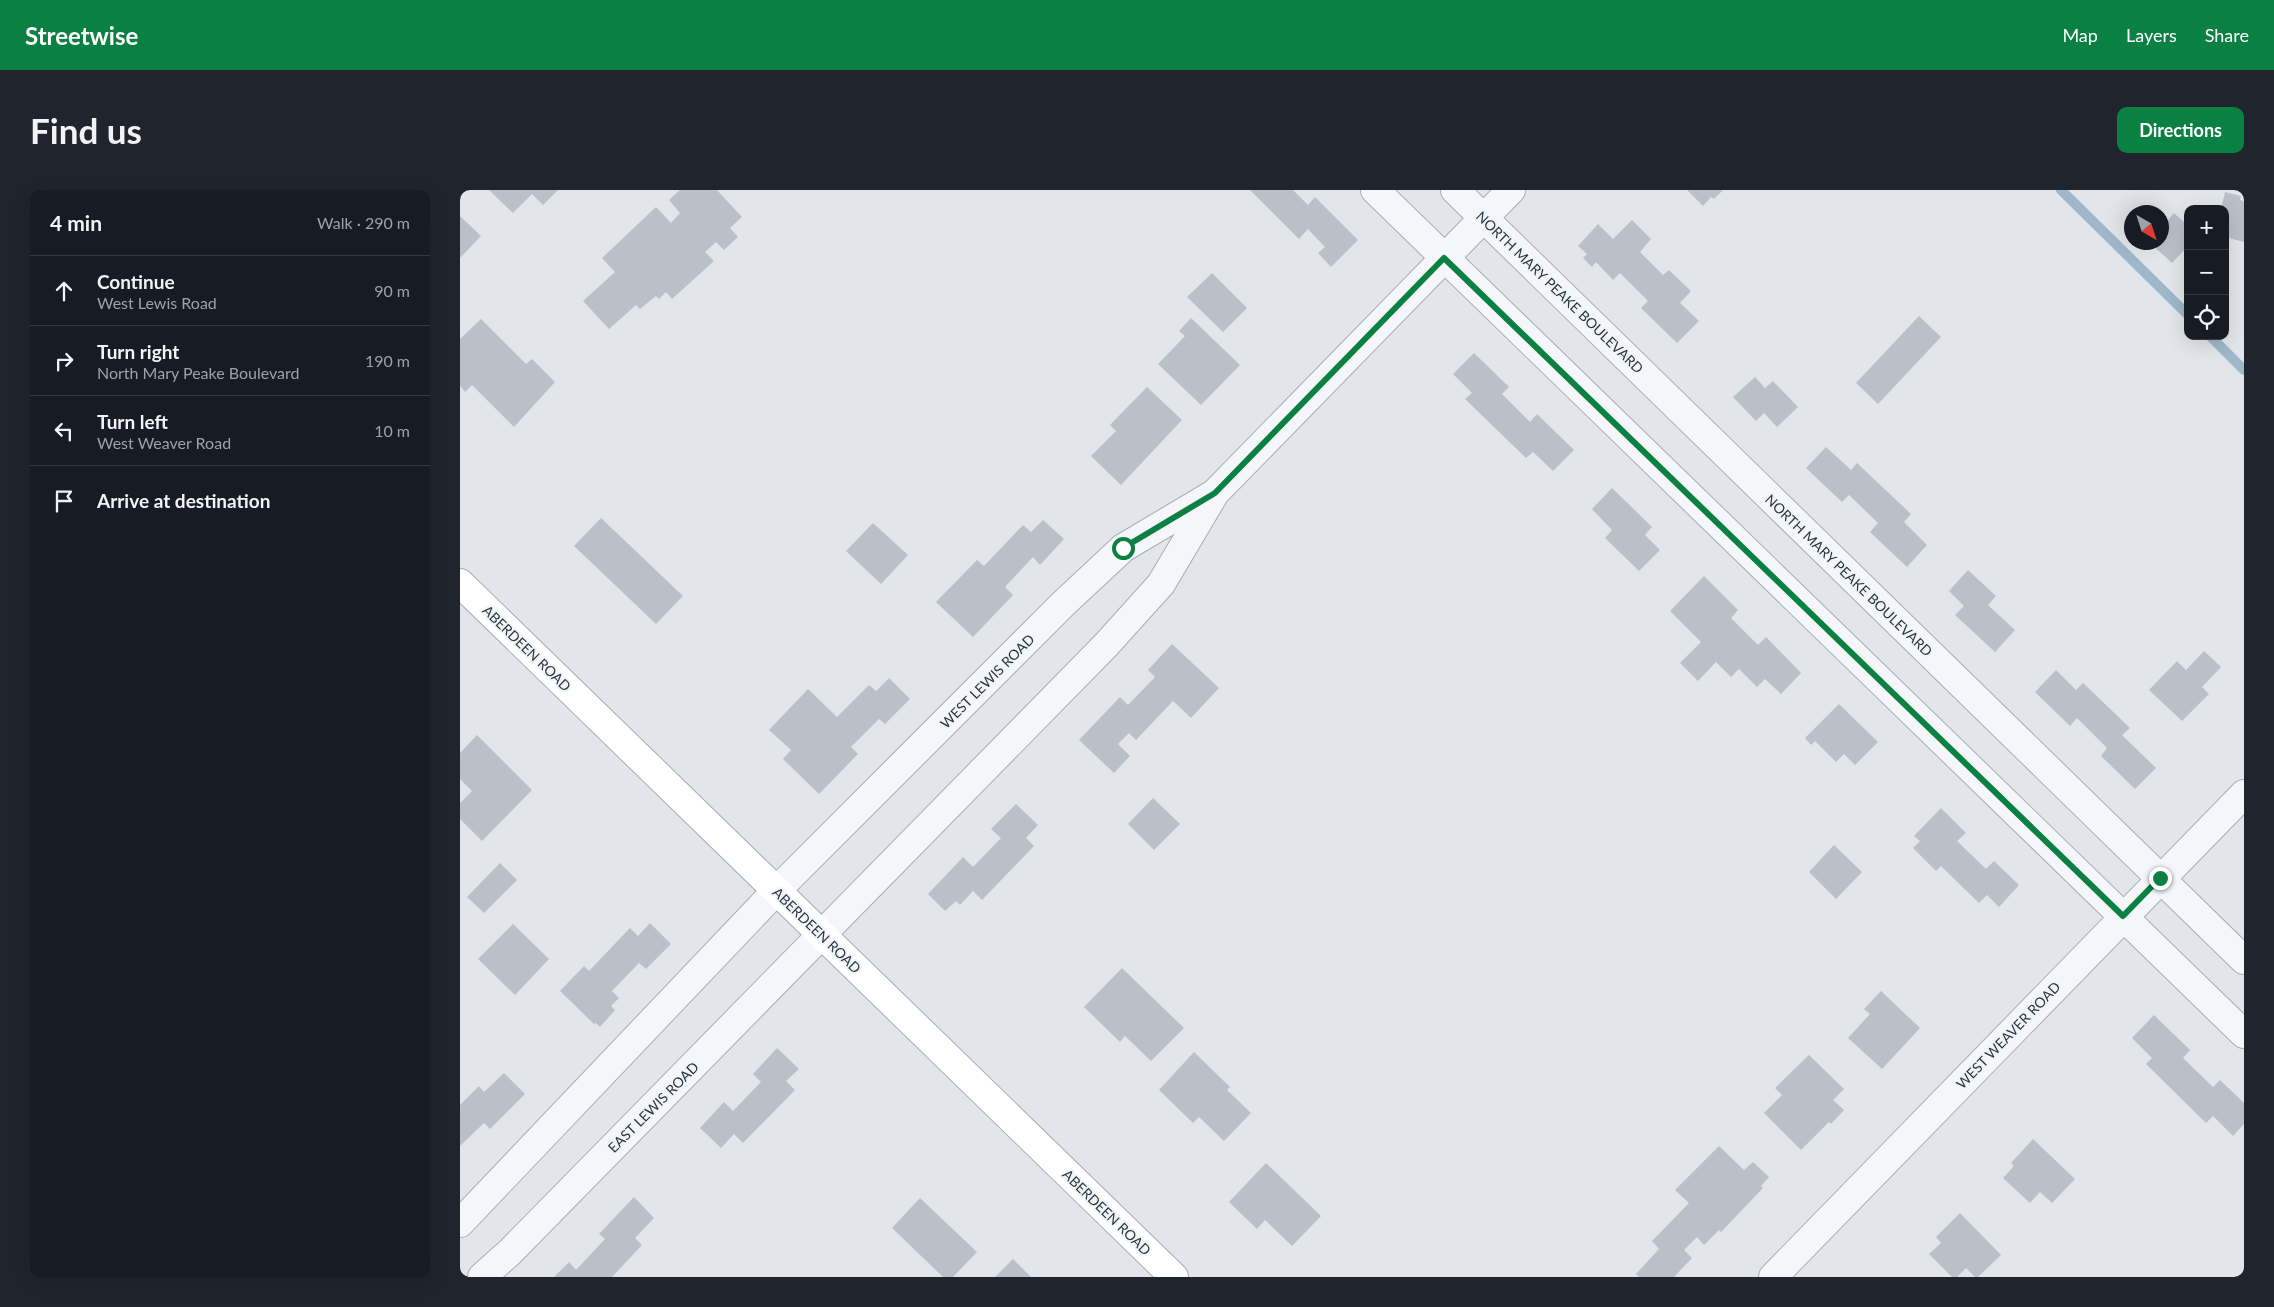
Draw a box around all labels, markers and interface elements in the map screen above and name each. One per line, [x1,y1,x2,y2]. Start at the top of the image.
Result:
text: Streetwise [25,21,138,50]
text: Map [2062,24,2098,46]
text: Layers [2126,24,2177,46]
text: Share [2205,24,2249,46]
button: Directions [2117,107,2244,153]
text: Find us [30,109,142,151]
north arrow [2124,205,2169,250]
map controls [2184,205,2229,340]
button: + [2184,205,2229,250]
street label: NORTH MARY PEAKE BOULEVARD [1473,207,1647,377]
text: 4 min [50,210,102,235]
text: Walk · 290 m [317,213,410,232]
button: − [2184,250,2229,295]
text: Continue [97,270,175,293]
icon: ahead [50,277,78,305]
text: 90 m [374,281,410,300]
text: West Lewis Road [97,293,217,312]
button: locate [2184,295,2229,340]
text: Turn right [97,340,179,363]
icon: right [50,347,78,375]
text: 190 m [365,351,410,370]
text: North Mary Peake Boulevard [97,363,300,382]
text: Turn left [97,410,168,433]
icon: left [50,417,78,445]
text: 10 m [374,421,410,440]
text: West Weaver Road [97,433,231,452]
icon: arrive [50,487,78,515]
text: Arrive at destination [97,489,270,512]
street label: NORTH MARY PEAKE BOULEVARD [1762,490,1936,660]
route start [1112,537,1135,560]
street label: ABERDEEN ROAD [479,602,575,694]
street label: WEST LEWIS ROAD [936,630,1038,732]
route end [2149,867,2172,890]
street label: ABERDEEN ROAD [769,884,865,976]
street label: WEST WEAVER ROAD [1952,978,2064,1092]
street label: EAST LEWIS ROAD [604,1058,702,1156]
street label: ABERDEEN ROAD [1059,1166,1155,1258]

